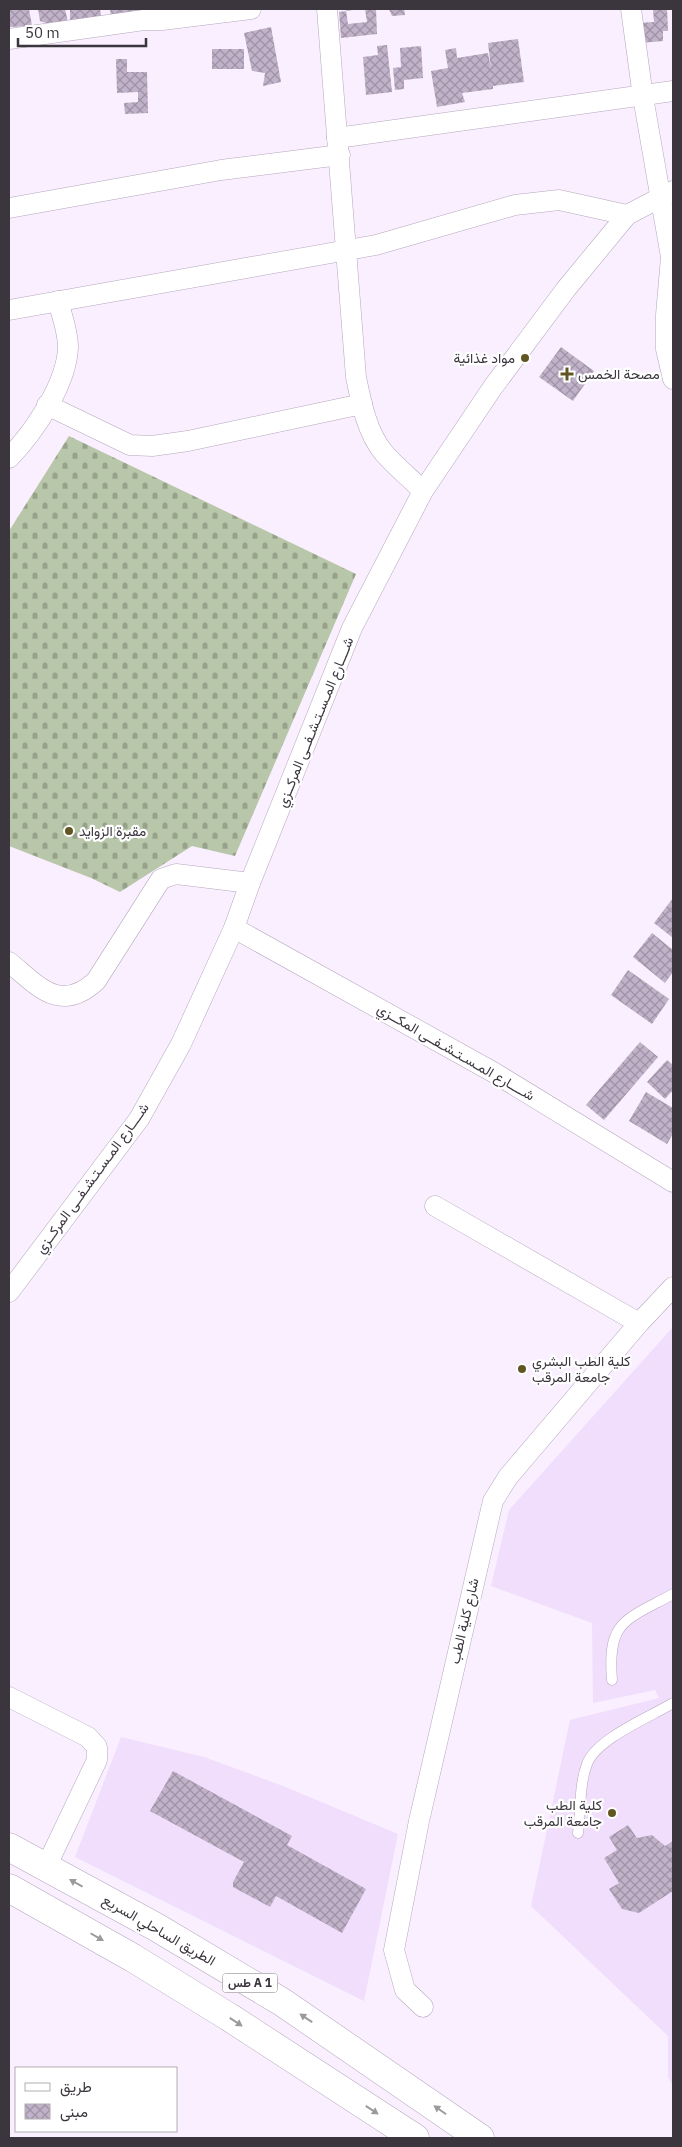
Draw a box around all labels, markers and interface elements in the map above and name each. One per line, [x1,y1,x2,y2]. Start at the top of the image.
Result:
scale bar [18,15,145,47]
text: 50 m [25,23,60,42]
place label: مواد غذائية [453,349,515,367]
marker: مواد غذائية [519,352,531,364]
place label: مصحة الخمس [578,365,660,383]
marker: مصحة الخمس [560,367,574,381]
street label: شــــارع المـسـتـشـفــى المركــزي [273,634,360,811]
place label: مقبرة الزوايد [79,822,146,840]
marker: مقبرة الزوايد [63,825,75,837]
street label: شــــارع المـسـتـشـفــى المكــزي [373,999,538,1107]
street label: شــــارع المـسـتـشـفــى المركــزي [31,1099,155,1259]
place label: كلية الطب البشري جامعة المرقب [532,1352,631,1386]
marker: كلية الطب البشري جامعة المرقب [516,1363,528,1375]
street label: شارع كلية الطب [445,1576,485,1666]
place label: كلية الطب جامعة المرقب [524,1796,602,1830]
marker: كلية الطب جامعة المرقب [606,1807,618,1819]
one-way arrow [68,1879,83,1887]
street label: الطريق الساحلي السريع [98,1890,219,1972]
one-way arrow [90,1933,104,1942]
road number: طس A 1 [222,1974,278,1992]
one-way arrow [299,2013,313,2023]
one-way arrow [229,2017,242,2026]
legend [15,2067,178,2132]
text: طريق [60,2077,92,2097]
text: مبنى [60,2102,88,2122]
one-way arrow [366,2105,379,2115]
one-way arrow [433,2105,447,2115]

